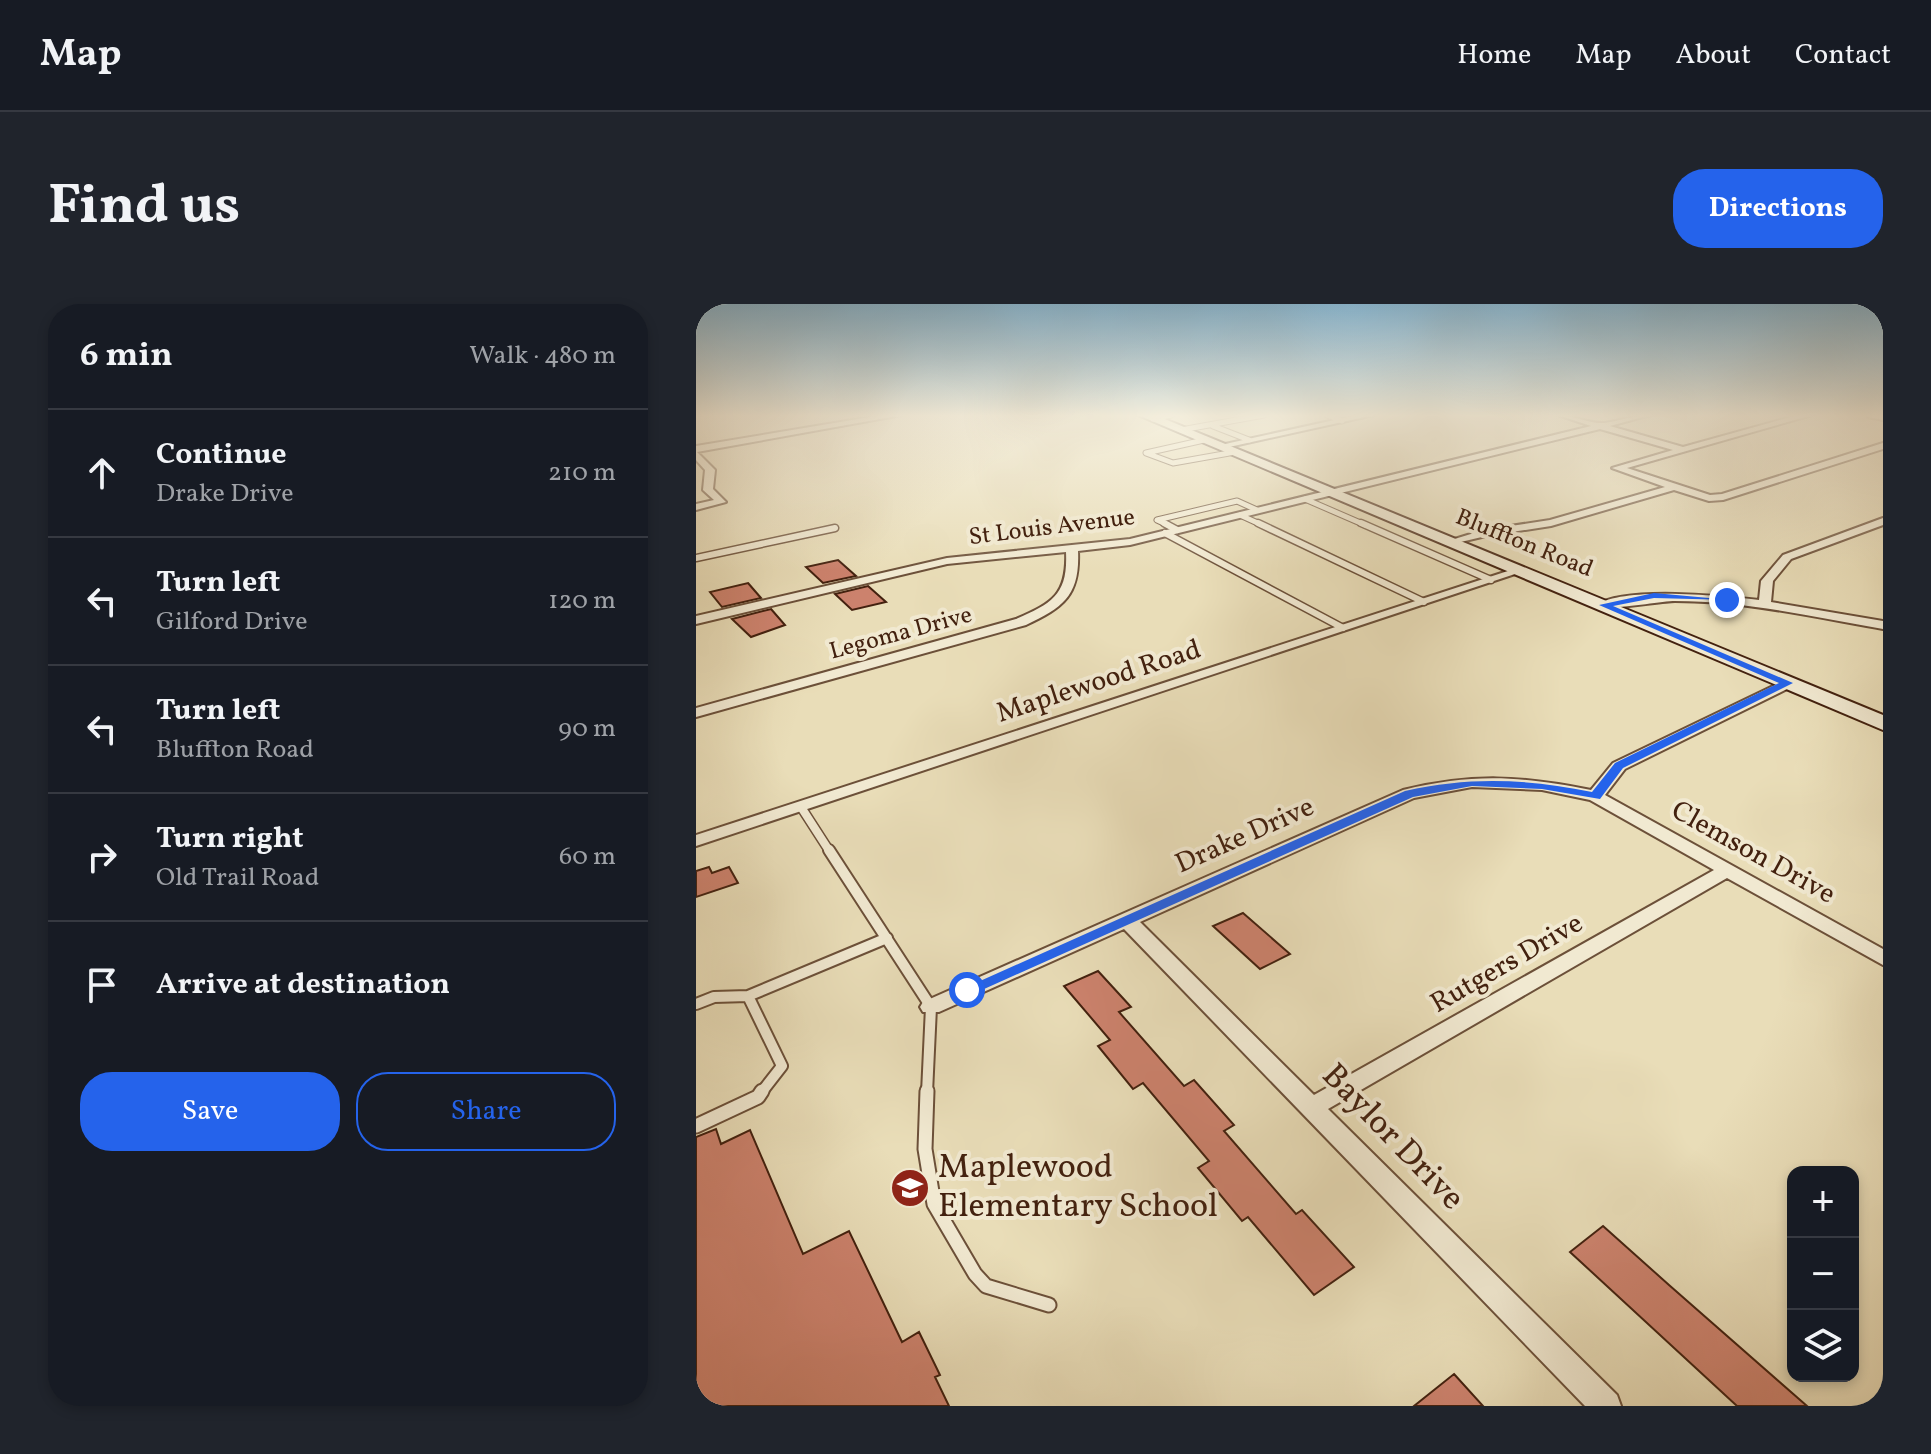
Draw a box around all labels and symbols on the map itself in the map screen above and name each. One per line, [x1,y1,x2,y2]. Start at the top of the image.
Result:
street label: St Louis Avenue [967,501,1137,555]
street label: Bluffton Road [1450,501,1598,587]
route end [1709,582,1745,618]
street label: Legoma Drive [826,599,976,669]
street label: Maplewood Road [992,631,1206,733]
street label: Drake Drive [1169,788,1321,884]
street label: Clemson Drive [1664,792,1842,914]
street label: Rutgers Drive [1424,905,1590,1023]
route start [949,972,985,1008]
street label: Baylor Drive [1310,1054,1474,1222]
place label: Maplewood Elementary School [938,1145,1218,1231]
school or university icon: Maplewood Elementary School [889,1167,931,1209]

